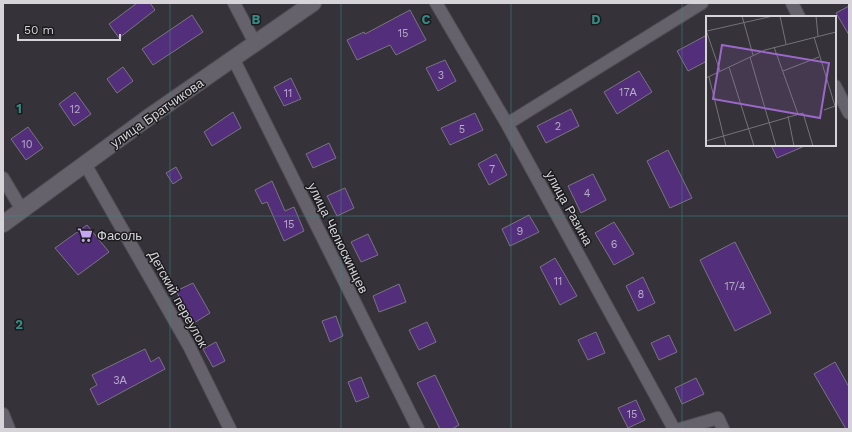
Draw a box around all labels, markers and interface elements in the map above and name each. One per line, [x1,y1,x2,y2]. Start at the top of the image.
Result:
text: B [252,12,261,27]
text: C [422,12,431,27]
text: D [591,12,601,27]
scale bar [18,16,120,42]
inset map [706,16,836,146]
text: 50 m [24,23,54,37]
house number: 15 [398,27,408,40]
house number: 3 [438,69,444,82]
street label: улица Братчикова [108,75,207,151]
house number: 17А [619,86,638,99]
house number: 11 [284,87,292,100]
text: 1 [16,101,22,116]
house number: 12 [70,103,80,116]
house number: 2 [555,120,561,133]
house number: 5 [459,123,465,136]
house number: 10 [21,138,33,151]
house number: 7 [489,163,495,176]
street label: улица Разина [542,168,596,249]
street label: улица Челюскинцев [305,180,371,296]
house number: 4 [584,187,591,200]
house number: 15 [284,218,294,231]
house number: 9 [517,225,524,238]
supermarket icon: Фасоль [76,226,94,244]
place label: Фасоль [97,228,142,243]
house number: 6 [611,238,618,251]
street label: Детский переулок [145,248,211,350]
house number: 11 [554,275,562,288]
house number: 17/4 [725,280,746,293]
house number: 8 [638,288,645,301]
text: 2 [15,317,23,332]
house number: 3А [113,374,128,387]
house number: 15 [627,408,637,421]

